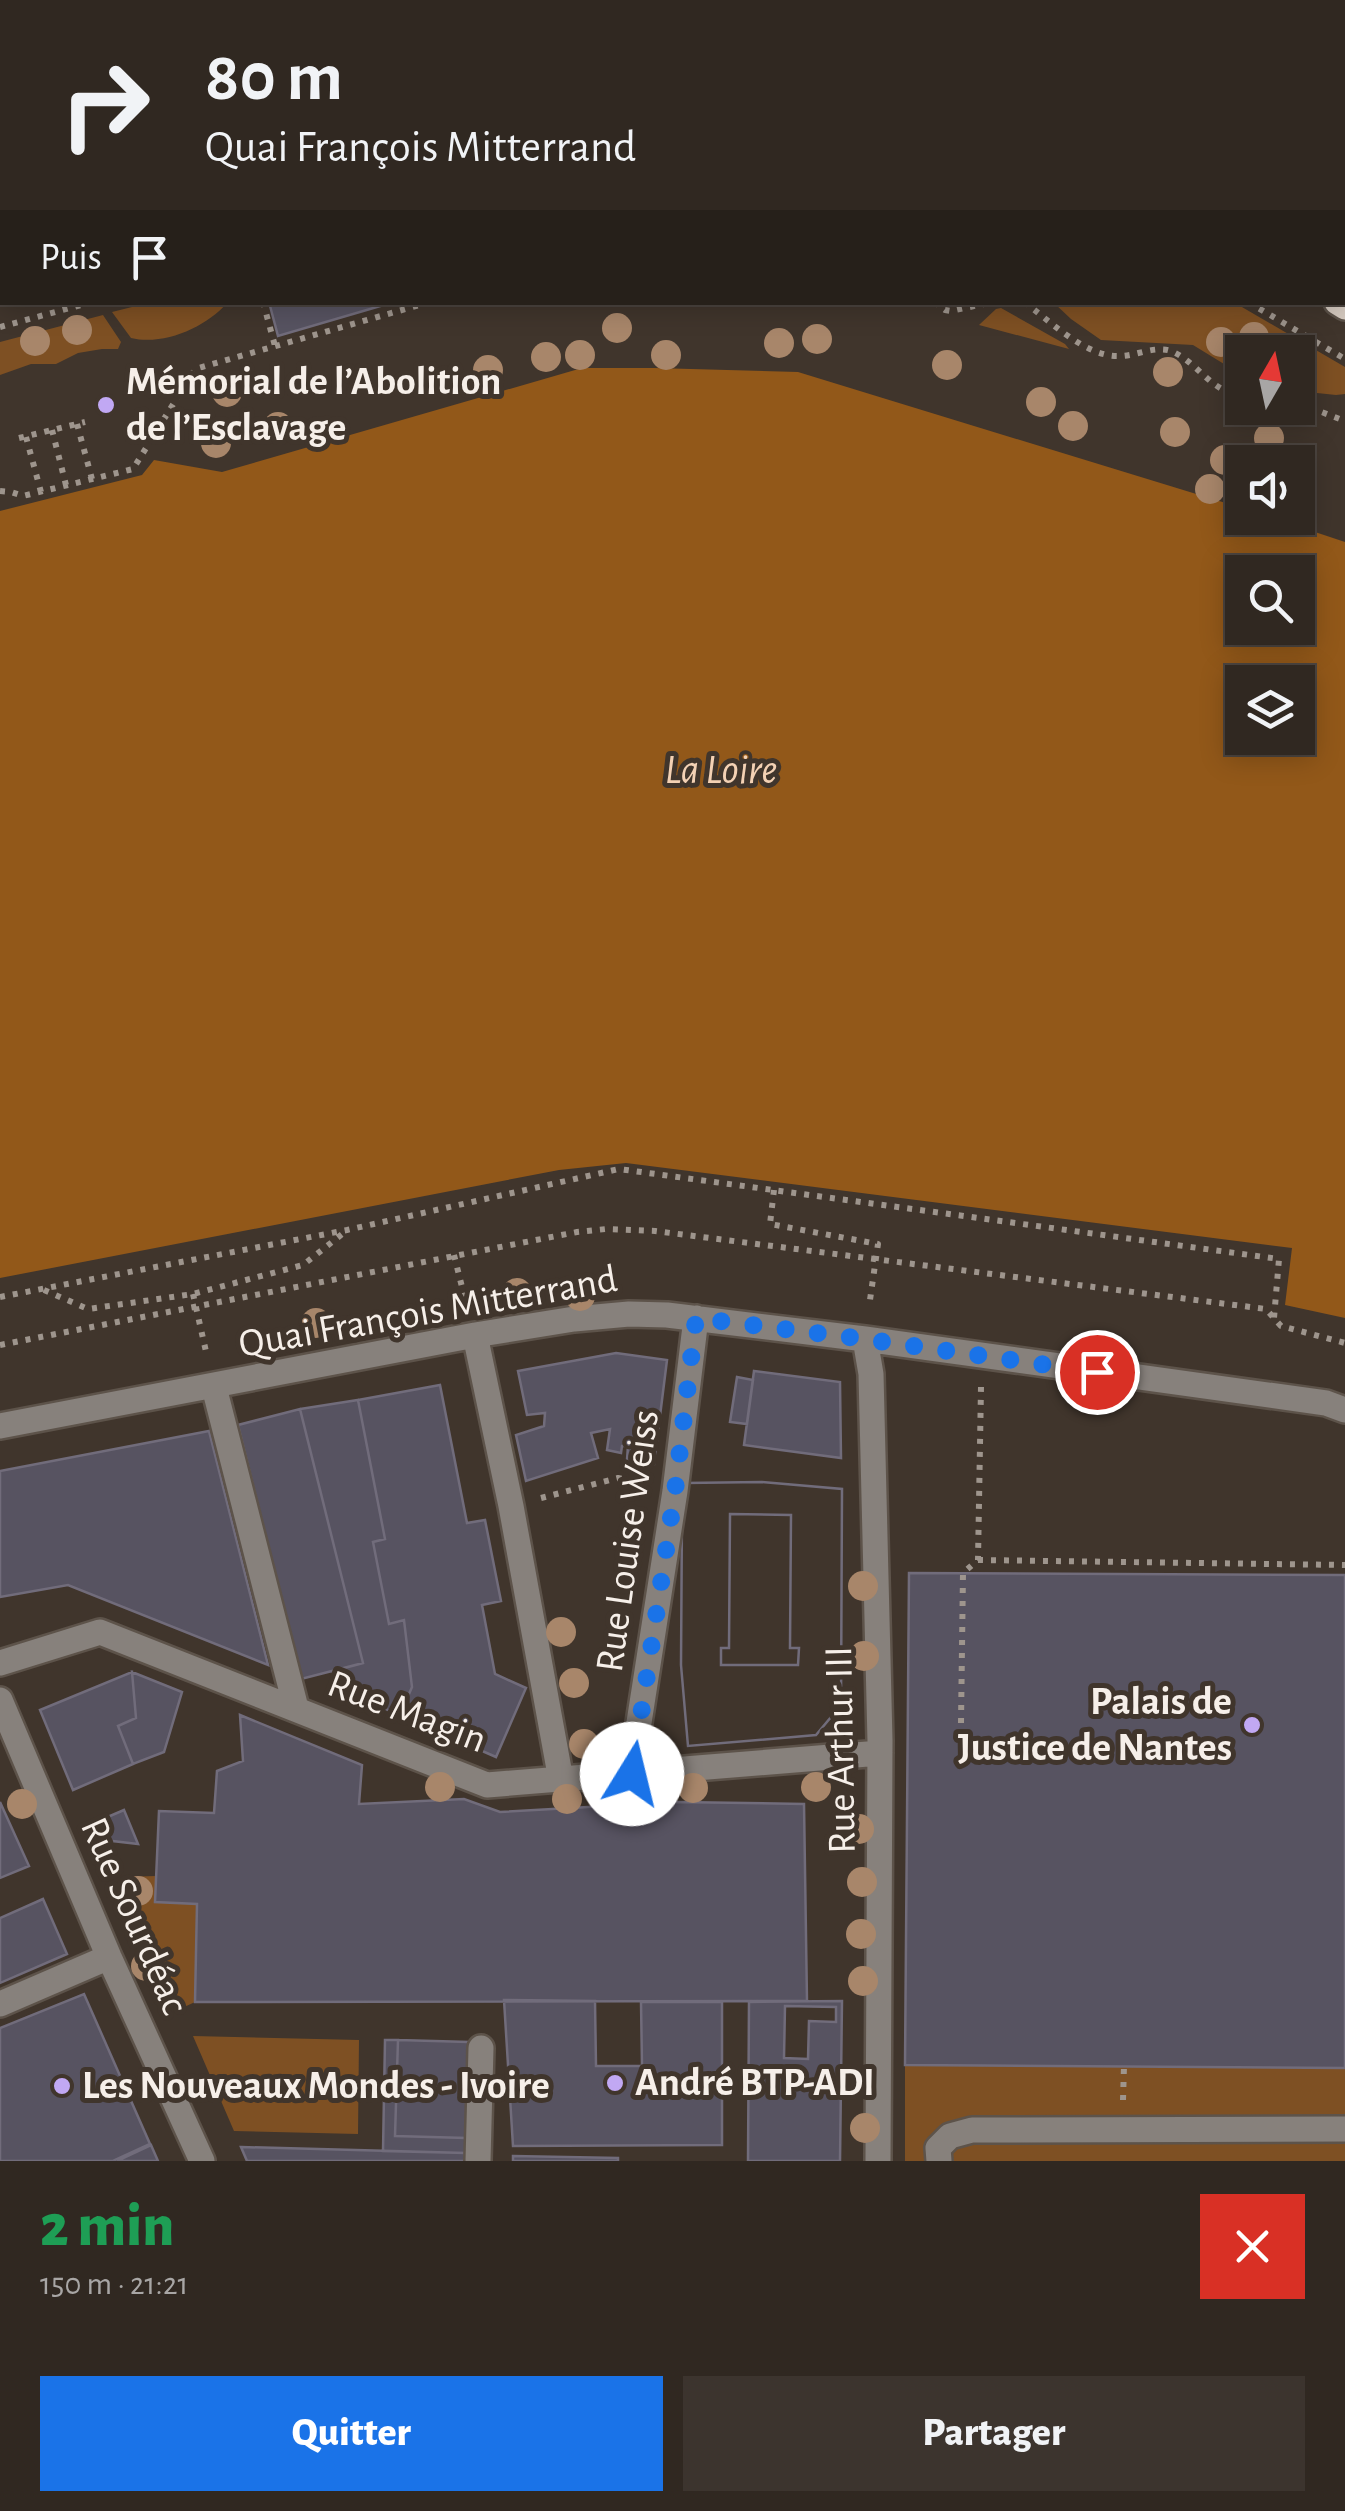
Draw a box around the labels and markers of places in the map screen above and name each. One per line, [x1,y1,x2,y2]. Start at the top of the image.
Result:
place label: Mémorial de l’Abolition de l’Esclavage [126,362,501,448]
marker: Mémorial de l’Abolition de l’Esclavage [95,394,117,416]
pin [1055,1330,1140,1415]
place label: Palais de Justice de Nantes [958,1682,1232,1768]
marker: Palais de Justice de Nantes [1241,1714,1263,1736]
place label: André BTP-ADI [635,2063,875,2103]
place label: Les Nouveaux Mondes - Ivoire [82,2066,550,2106]
marker: André BTP-ADI [604,2072,626,2094]
marker: Les Nouveaux Mondes - Ivoire [51,2075,73,2097]

